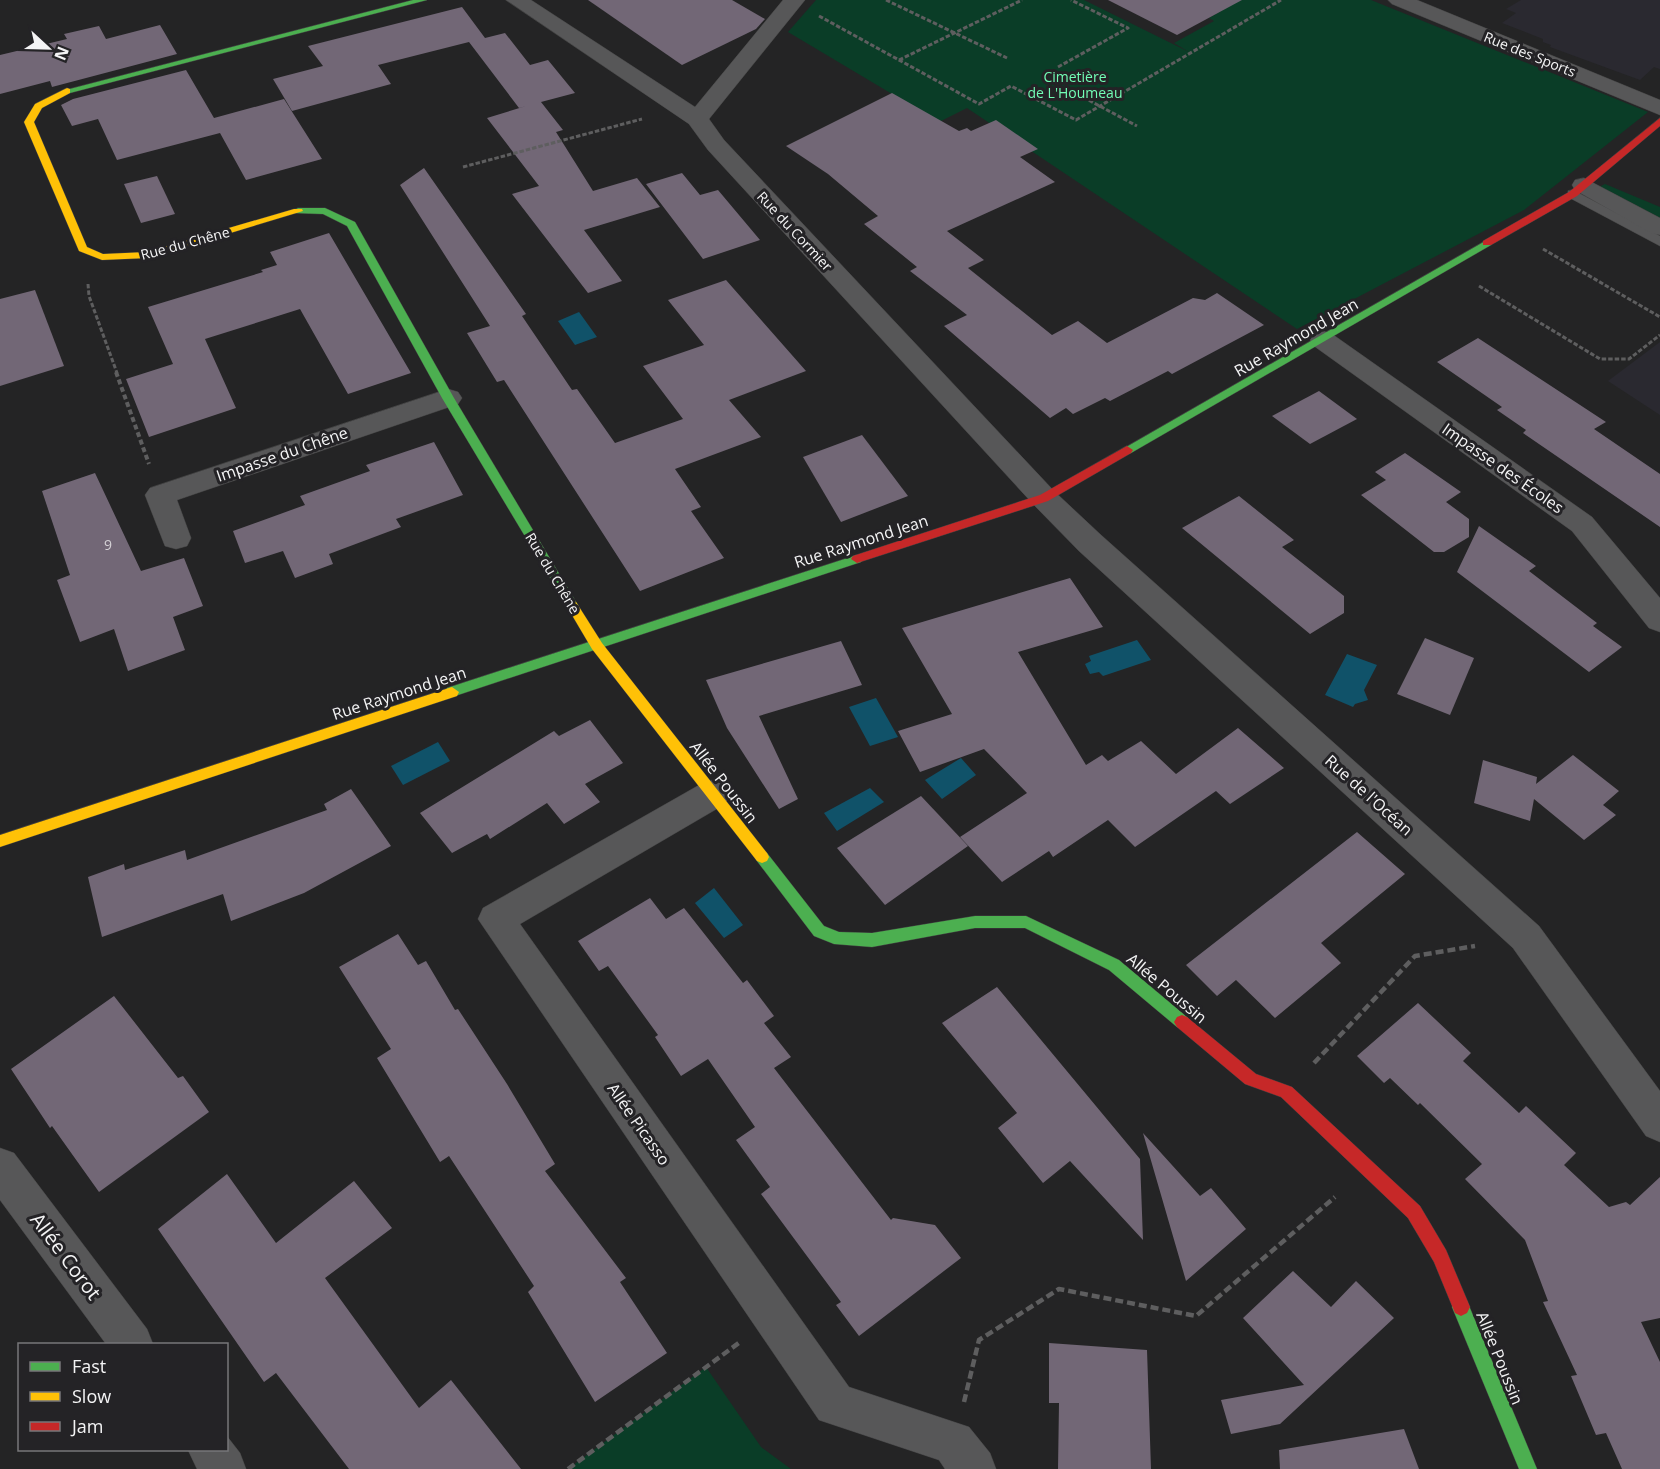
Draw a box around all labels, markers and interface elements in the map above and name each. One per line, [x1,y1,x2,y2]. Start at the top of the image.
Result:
north arrow [18,18,78,78]
street label: Rue des Sports [1481,27,1579,81]
text: N [49,43,75,64]
park label: Cimetière de L'Houmeau [1028,67,1122,102]
street label: Rue du Cormier [753,187,837,275]
street label: Rue du Chêne [138,222,232,264]
street label: Rue Raymond Jean [1230,293,1362,381]
street label: Impasse des Écoles [1438,418,1568,518]
street label: Impasse du Chêne [213,421,351,487]
street label: Rue Raymond Jean [791,509,931,573]
street label: Rue du Chêne [521,529,585,617]
house number: 9 [104,535,112,554]
street label: Rue Raymond Jean [329,661,469,725]
street label: Allée Poussin [685,736,763,828]
street label: Rue de l'Océan [1320,750,1418,840]
street label: Allée Poussin [1122,948,1212,1028]
street label: Allée Picasso [603,1079,675,1169]
street label: Allée Corot [24,1207,108,1305]
street label: Allée Poussin [1471,1308,1529,1408]
legend [18,1343,228,1451]
text: Fast [72,1354,106,1378]
text: Slow [72,1384,111,1408]
text: Jam [70,1414,104,1438]

